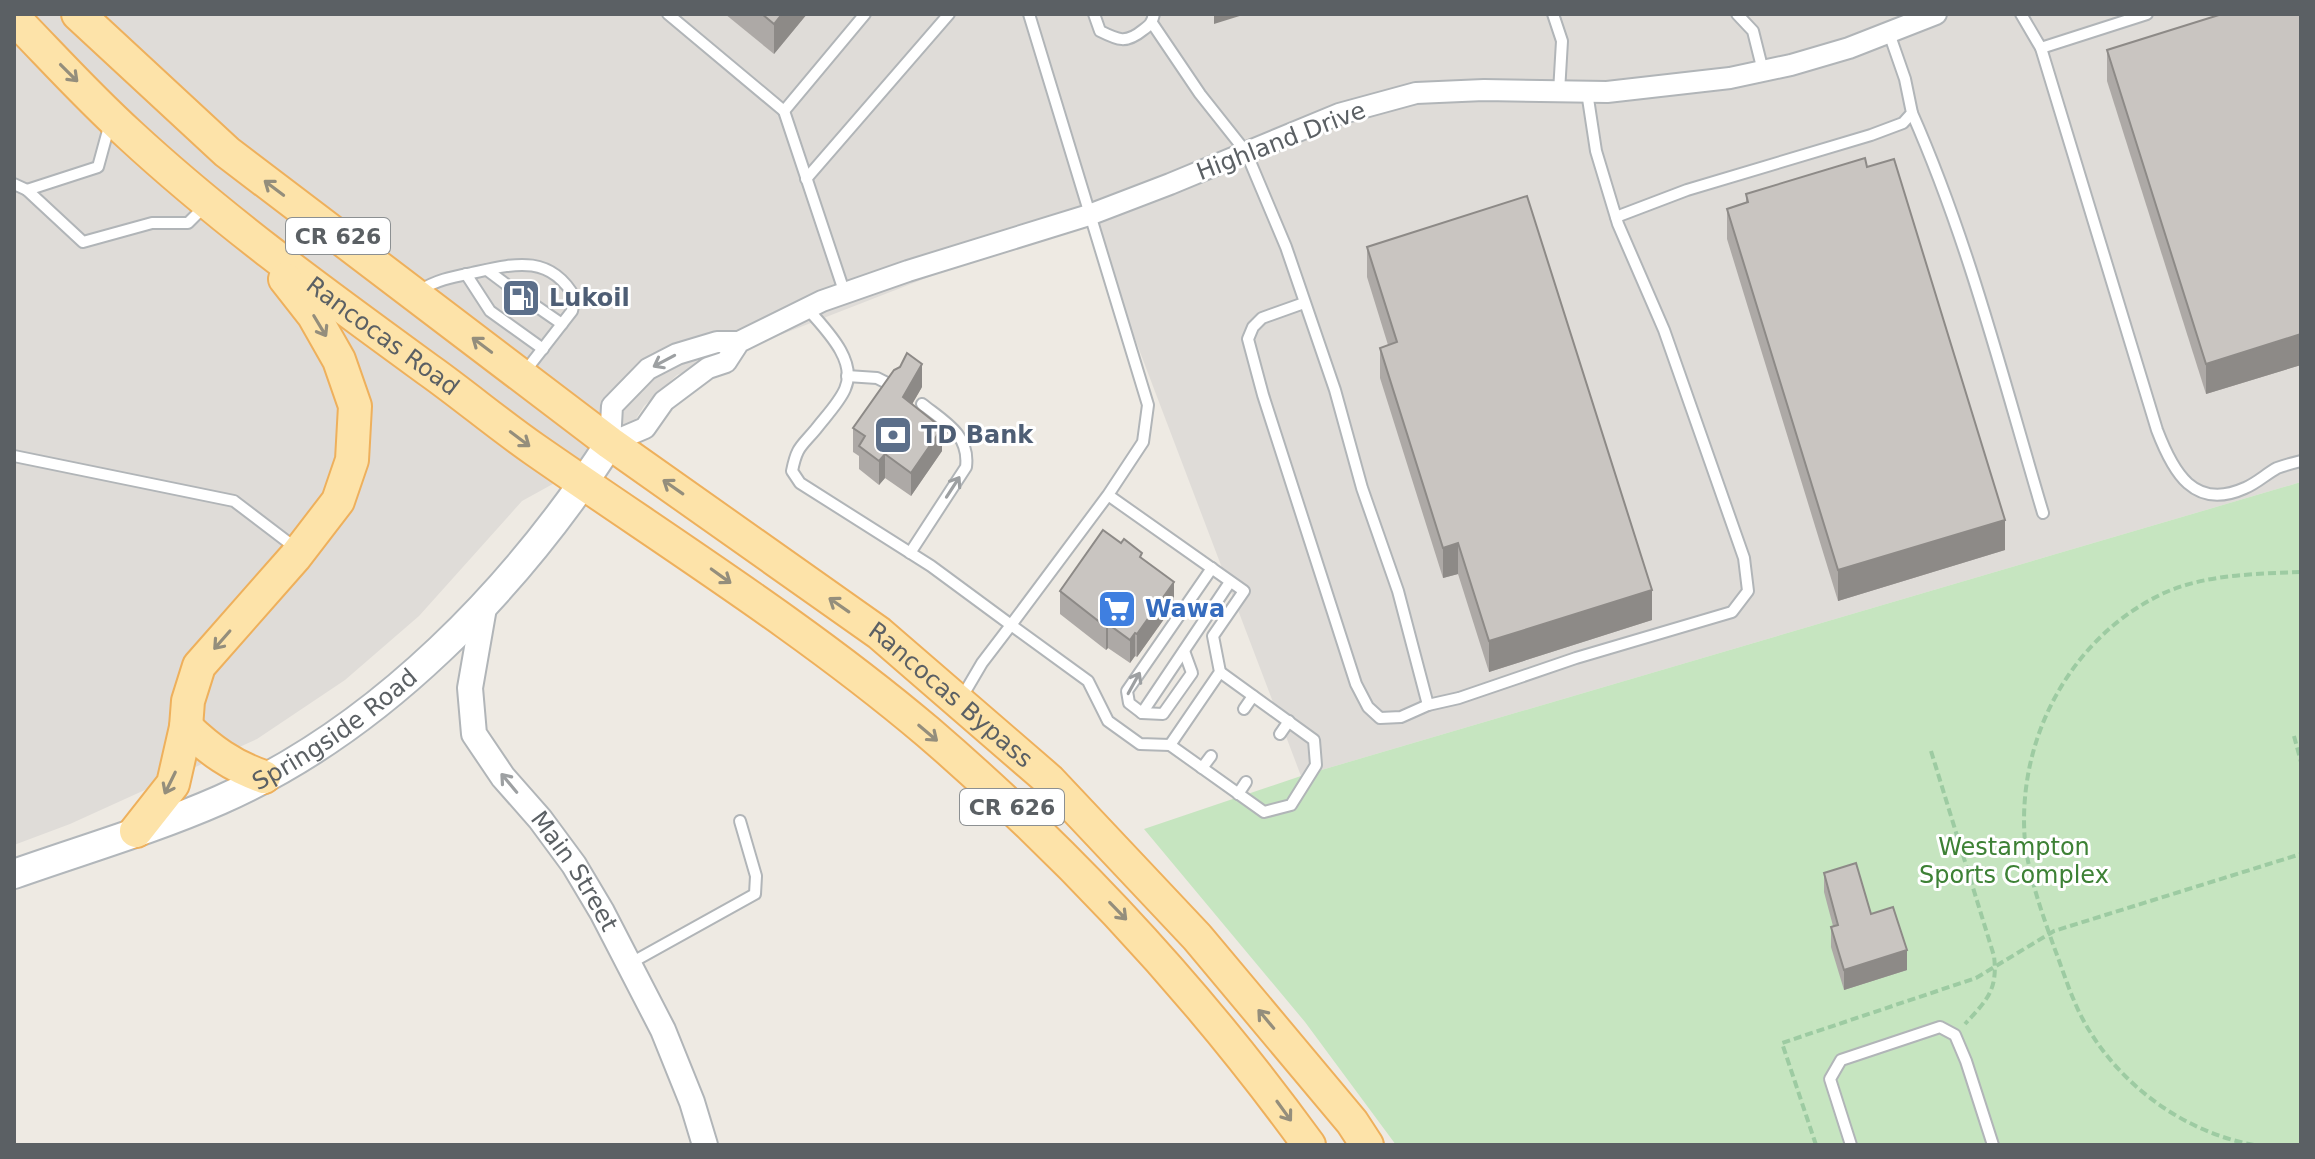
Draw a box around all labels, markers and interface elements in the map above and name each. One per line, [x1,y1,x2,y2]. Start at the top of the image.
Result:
one-way arrow [59,63,78,82]
street label: Highland Drive [1193,96,1369,186]
one-way arrow [264,180,285,197]
road number: CR 626 [286,218,390,254]
street label: Rancocas Road [301,271,464,401]
fuel station icon: Lukoil [500,277,542,319]
place label: Lukoil [549,284,630,312]
one-way arrow [312,314,328,337]
one-way arrow [471,337,493,353]
one-way arrow [653,353,677,369]
bank icon: TD Bank [872,414,914,456]
place label: TD Bank [921,421,1034,449]
one-way arrow [509,430,530,447]
one-way arrow [945,477,961,499]
one-way arrow [663,479,684,496]
one-way arrow [710,568,732,584]
supermarket icon: Wawa [1096,588,1138,630]
place label: Wawa [1145,595,1225,623]
one-way arrow [829,597,851,613]
street label: Rancocas Bypass [863,616,1038,773]
one-way arrow [213,629,231,649]
street label: Springside Road [248,663,423,796]
one-way arrow [1126,672,1142,694]
one-way arrow [918,724,938,742]
one-way arrow [162,771,177,795]
one-way arrow [500,774,518,794]
road number: CR 626 [960,789,1064,825]
street label: Main Street [525,806,624,936]
park label: Westampton Sports Complex [1919,833,2109,889]
one-way arrow [1108,901,1127,921]
one-way arrow [1257,1009,1275,1030]
one-way arrow [1276,1099,1292,1121]

